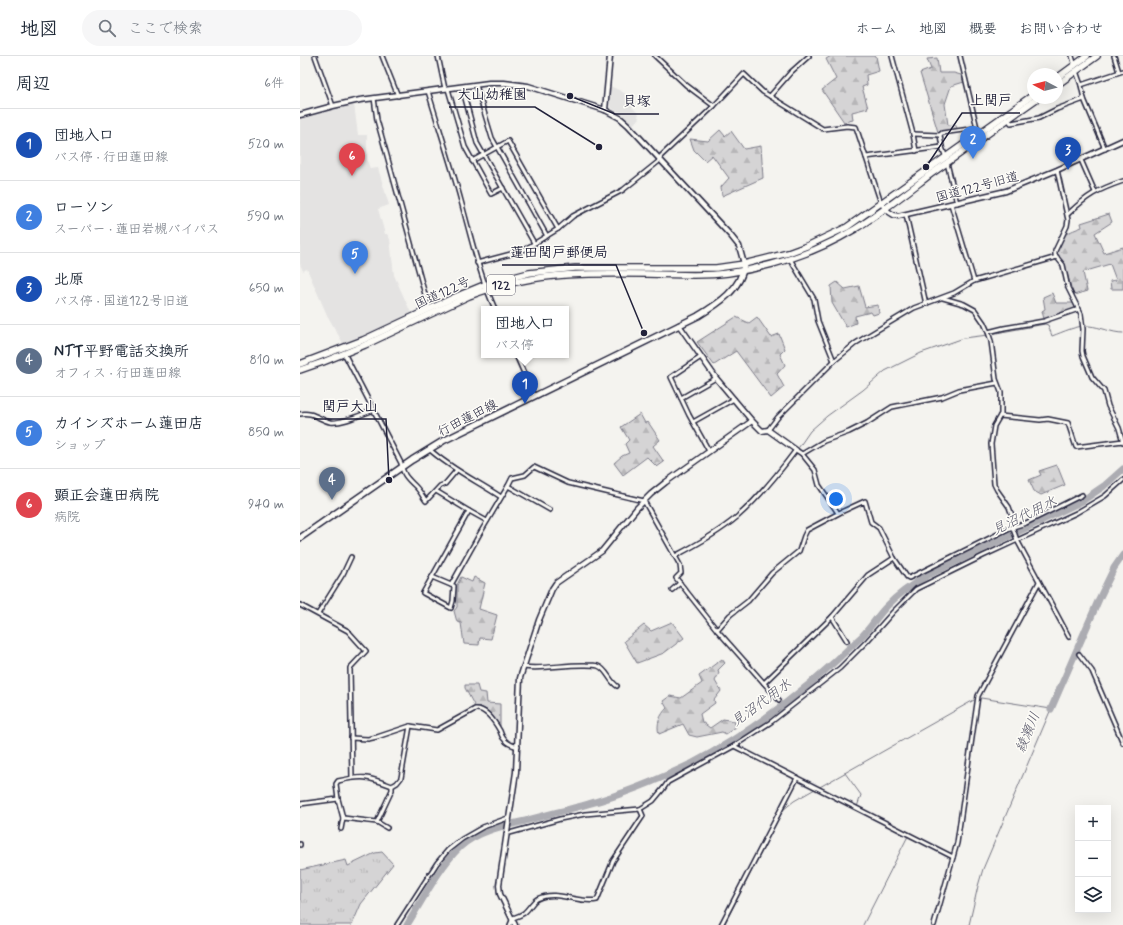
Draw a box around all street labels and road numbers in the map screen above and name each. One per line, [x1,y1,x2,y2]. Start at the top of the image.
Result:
street label: 国道122号旧道 [934,168,1021,207]
street label: 国道122号 [412,273,473,314]
road number: 122 [487,275,515,295]
street label: 行田蓮田線 [435,396,501,441]

